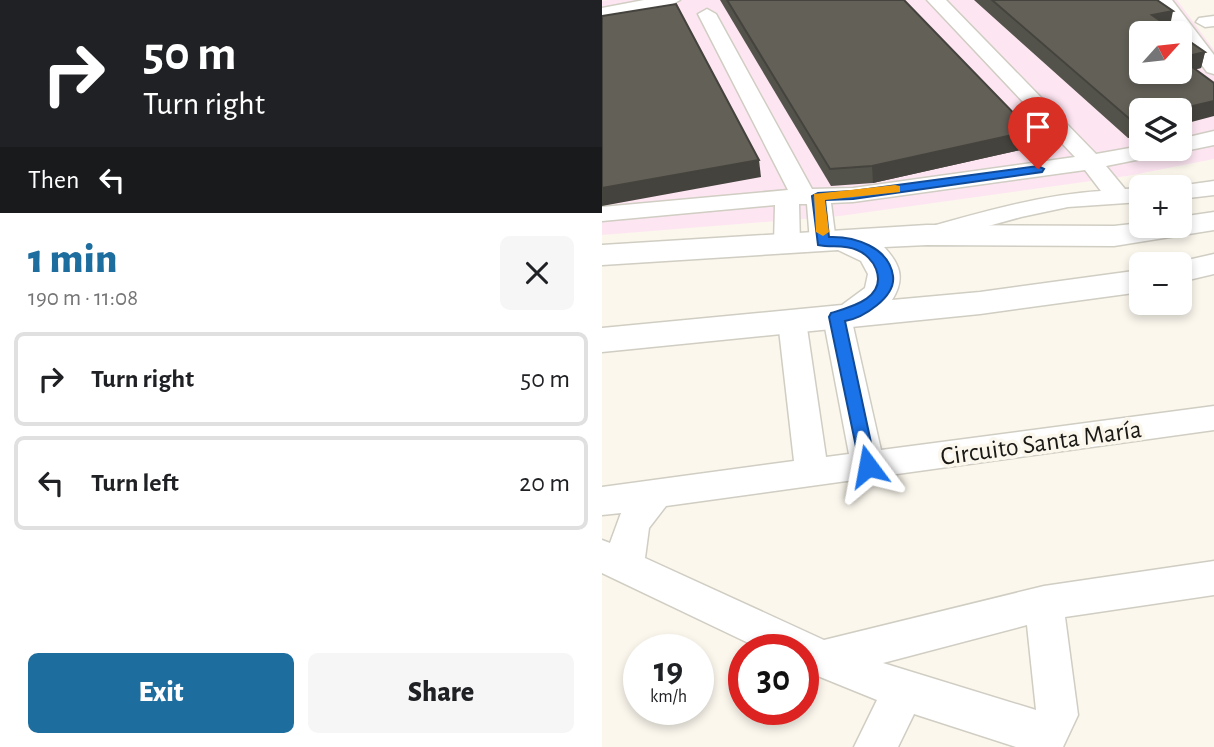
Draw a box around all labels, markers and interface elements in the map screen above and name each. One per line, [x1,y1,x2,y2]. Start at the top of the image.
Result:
north arrow [1129,21,1192,84]
map controls [1129,21,1192,315]
icon: right [28,28,119,119]
text: 50 m [143,30,237,79]
text: Turn right [143,88,265,120]
pin [1008,97,1068,169]
button: layers [1129,98,1192,161]
icon: arrive [1019,108,1057,146]
icon: left [93,161,131,199]
text: Then [28,167,79,193]
button: + [1129,175,1192,238]
button: close [500,236,574,310]
text: 1 min [28,238,117,280]
button: − [1129,252,1192,315]
text: 190 m · 11:08 [28,287,138,310]
icon: right [32,360,70,398]
text: Turn right [91,366,194,392]
text: 50 m [520,366,570,392]
street label: Circuito Santa María [939,416,1143,470]
position arrow [831,429,905,503]
icon: left [32,464,70,502]
text: Turn left [91,470,179,496]
text: 20 m [519,470,570,496]
speed limit sign: 30 [728,634,819,725]
button: Exit [28,653,294,733]
button: Share [308,653,574,733]
text: 19 [654,653,683,688]
text: km/h [650,688,687,706]

